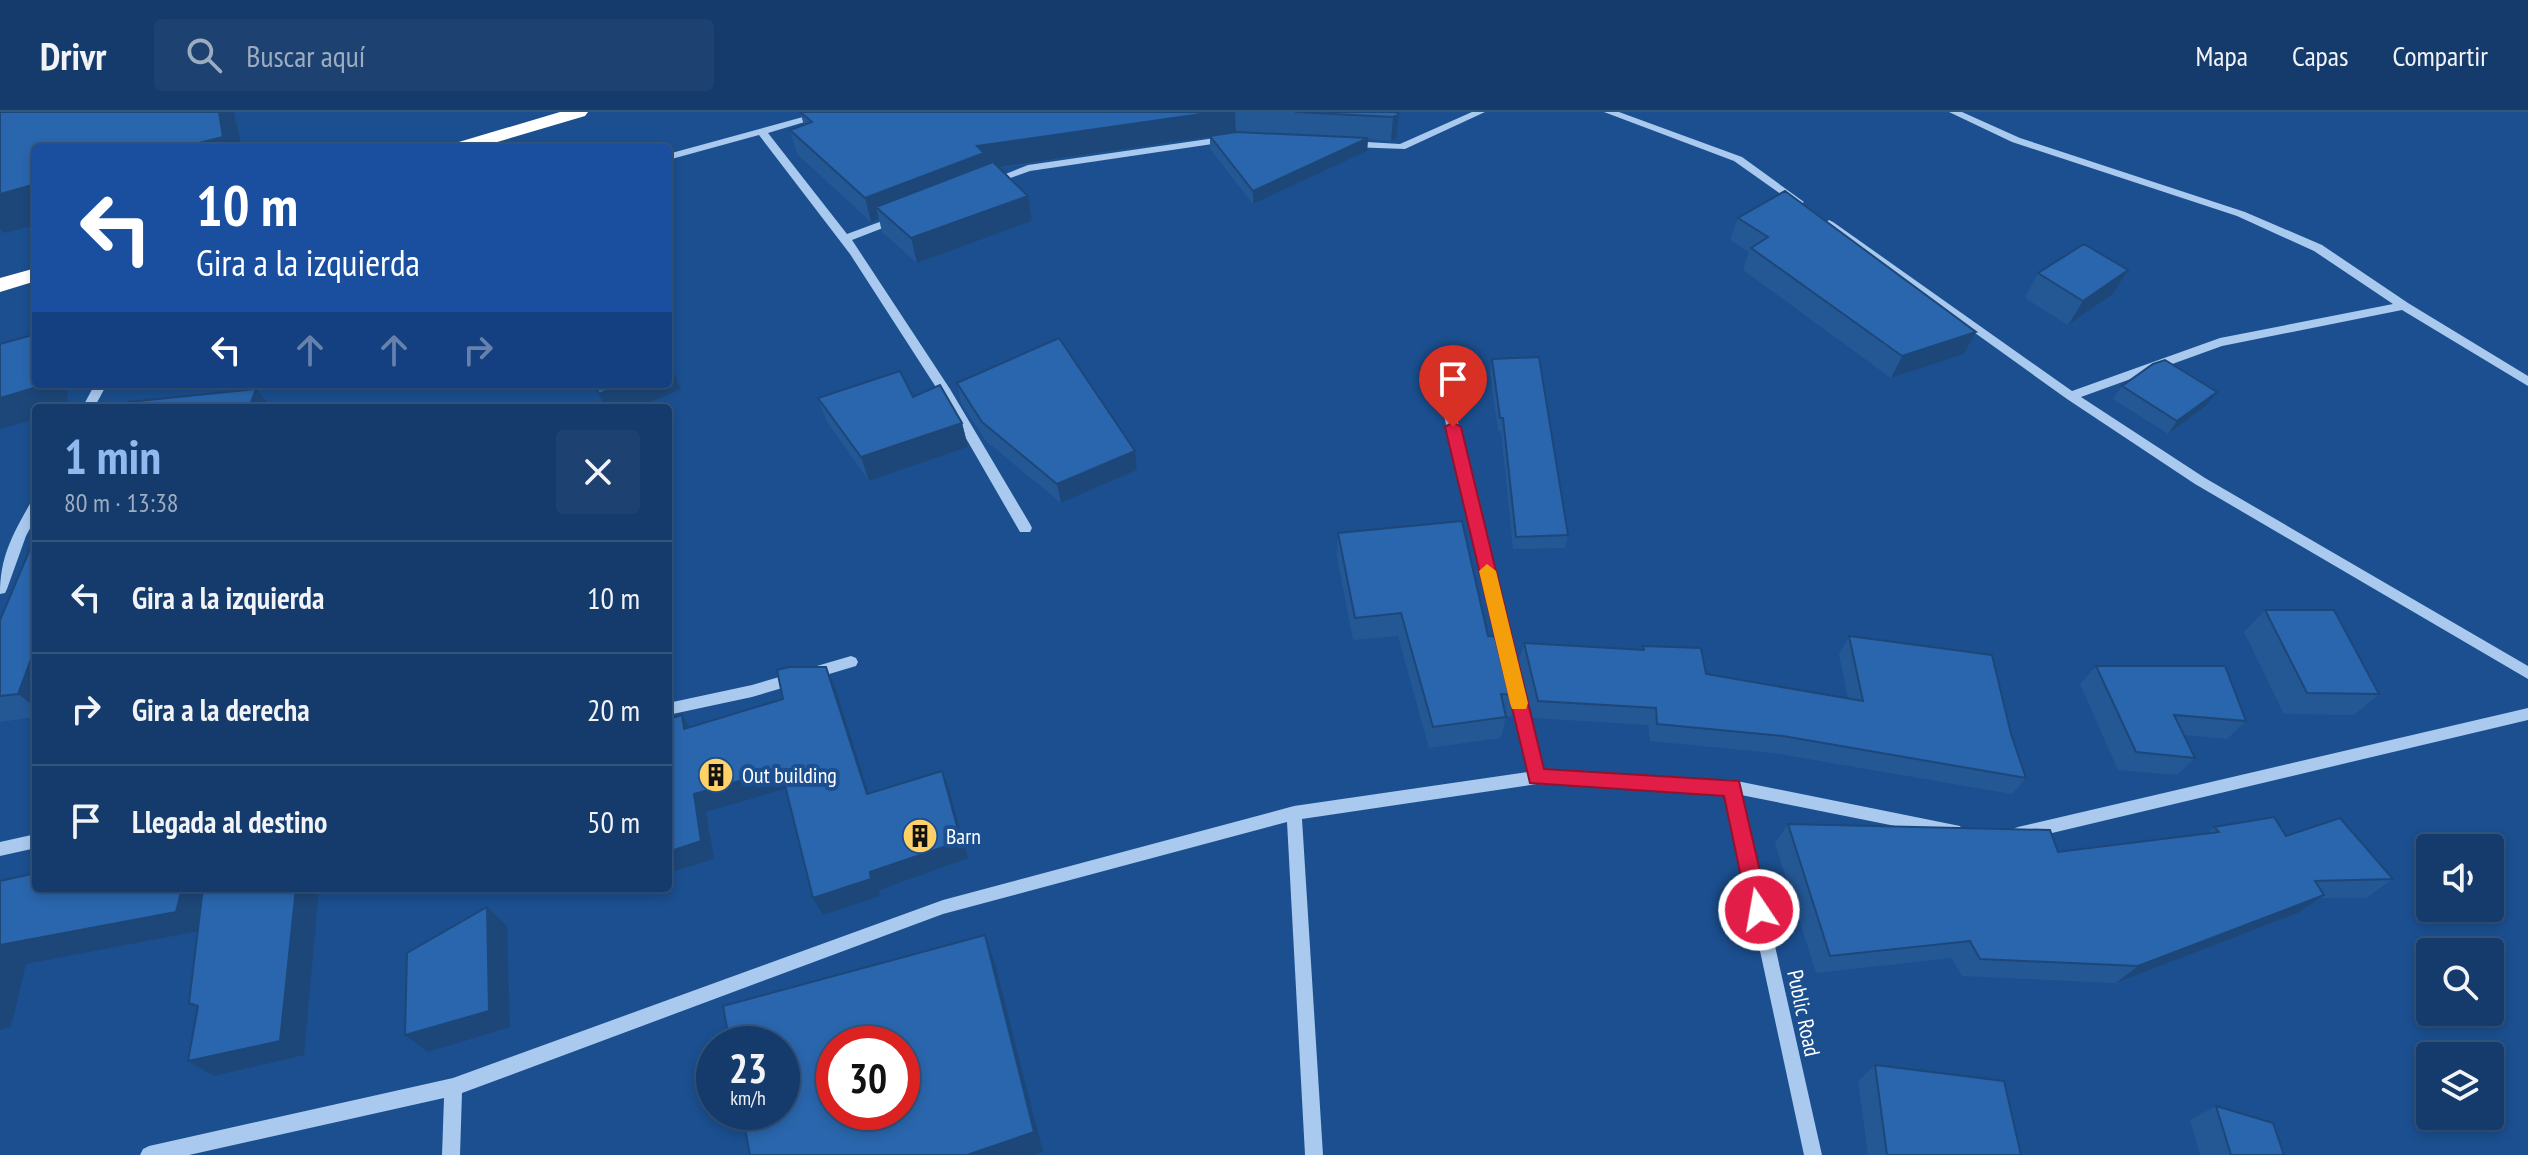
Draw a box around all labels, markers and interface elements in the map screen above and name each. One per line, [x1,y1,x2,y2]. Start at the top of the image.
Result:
search box [154,19,714,91]
text: Drivr [40,31,106,80]
icon: search [182,33,226,77]
text: Buscar aquí [246,36,365,75]
text: Mapa [2196,37,2248,74]
text: Capas [2292,37,2348,74]
text: Compartir [2392,37,2488,74]
text: 10 m [196,169,298,241]
icon: left [64,176,168,280]
text: Gira a la izquierda [196,239,420,286]
icon: left [204,328,248,372]
icon: ahead [288,328,332,372]
icon: ahead [372,328,416,372]
icon: right [456,328,500,372]
pin [1419,345,1487,427]
icon: arrive [1431,357,1475,401]
text: 1 min [64,425,161,487]
button: close [556,430,640,514]
text: 80 m · 13:38 [64,486,179,519]
icon: left [64,575,108,619]
text: Gira a la izquierda [132,578,324,617]
text: 10 m [587,578,640,617]
icon: right [64,687,108,731]
text: Gira a la derecha [132,690,310,729]
text: 20 m [587,690,640,729]
building icon: Out building [697,756,735,794]
place label: Out building [742,761,837,789]
icon: arrive [64,799,108,843]
text: Llegada al destino [132,802,327,841]
text: 50 m [587,802,640,841]
building icon: Barn [901,817,939,855]
place label: Barn [946,822,981,850]
map controls [2416,834,2504,1130]
button: sound [2416,834,2504,922]
position arrow [1717,868,1801,952]
button: search [2416,938,2504,1026]
street label: Public Road [1781,967,1827,1059]
speed limit sign: 30 [816,1026,920,1130]
text: 23 [729,1042,767,1094]
button: layers [2416,1042,2504,1130]
text: km/h [730,1085,766,1111]

